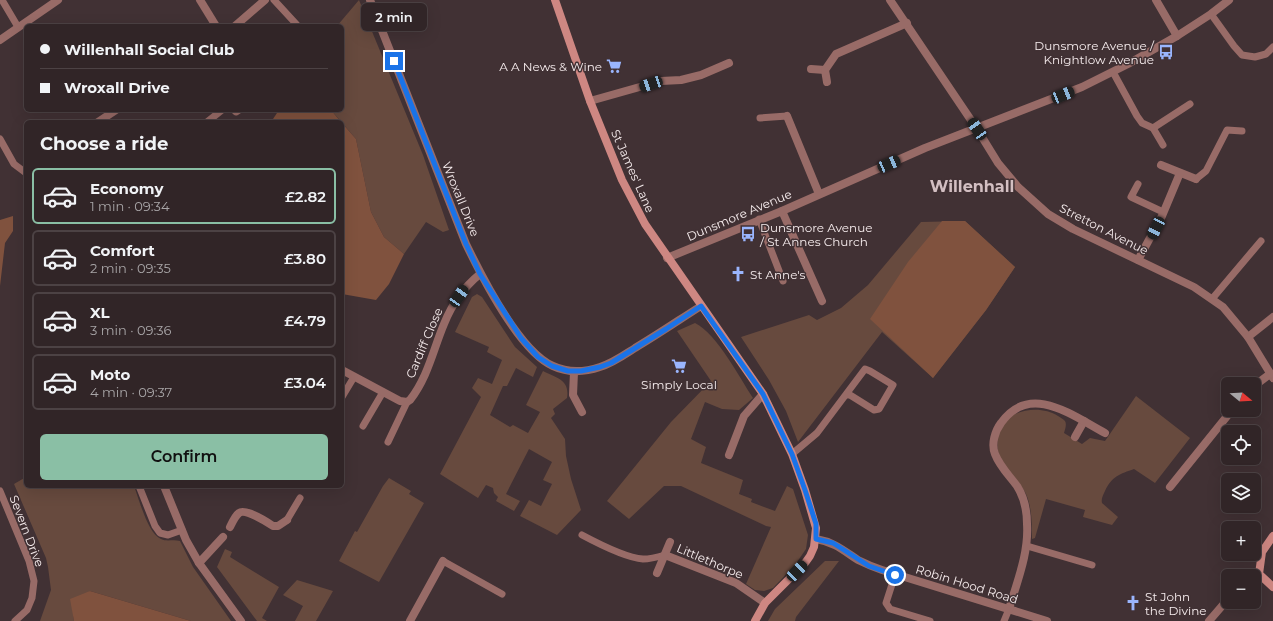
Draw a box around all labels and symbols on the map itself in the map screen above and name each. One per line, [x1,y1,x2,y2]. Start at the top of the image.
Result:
callout: 2 min [361,3,427,31]
place label: Dunsmore Avenue / Knightlow Avenue [1034,38,1155,67]
bus stop icon: Dunsmore Avenue / Knightlow Avenue [1157,43,1175,61]
route end [385,52,403,70]
supermarket icon: A A News & Wine [605,57,623,75]
place label: A A News & Wine [499,59,602,74]
car [638,75,664,93]
car [1050,85,1076,105]
car [965,116,989,142]
street label: St James' Lane [608,127,658,215]
car [876,154,902,174]
street label: Wroxall Drive [439,159,483,239]
district label: Willenhall [930,177,1014,196]
street label: Dunsmore Avenue [684,186,794,244]
street label: Stretton Avenue [1057,200,1151,258]
car [1145,215,1167,241]
place label: Dunsmore Avenue / St Annes Church [759,220,873,249]
bus stop icon: Dunsmore Avenue / St Annes Church [739,225,757,243]
church icon: St Anne's [729,265,747,283]
place label: St Anne's [750,267,806,282]
car [447,283,471,309]
street label: Cardiff Close [402,305,446,381]
supermarket icon: Simply Local [670,357,688,375]
place label: Simply Local [641,377,717,392]
north arrow [1221,377,1261,417]
street label: Severn Drive [6,493,48,569]
street label: Littlethorpe [674,540,746,582]
car [784,558,810,584]
street label: Robin Hood Road [914,561,1020,607]
route start [886,566,904,584]
place label: St John the Divine [1145,589,1207,618]
church icon: St John the Divine [1124,594,1142,612]

